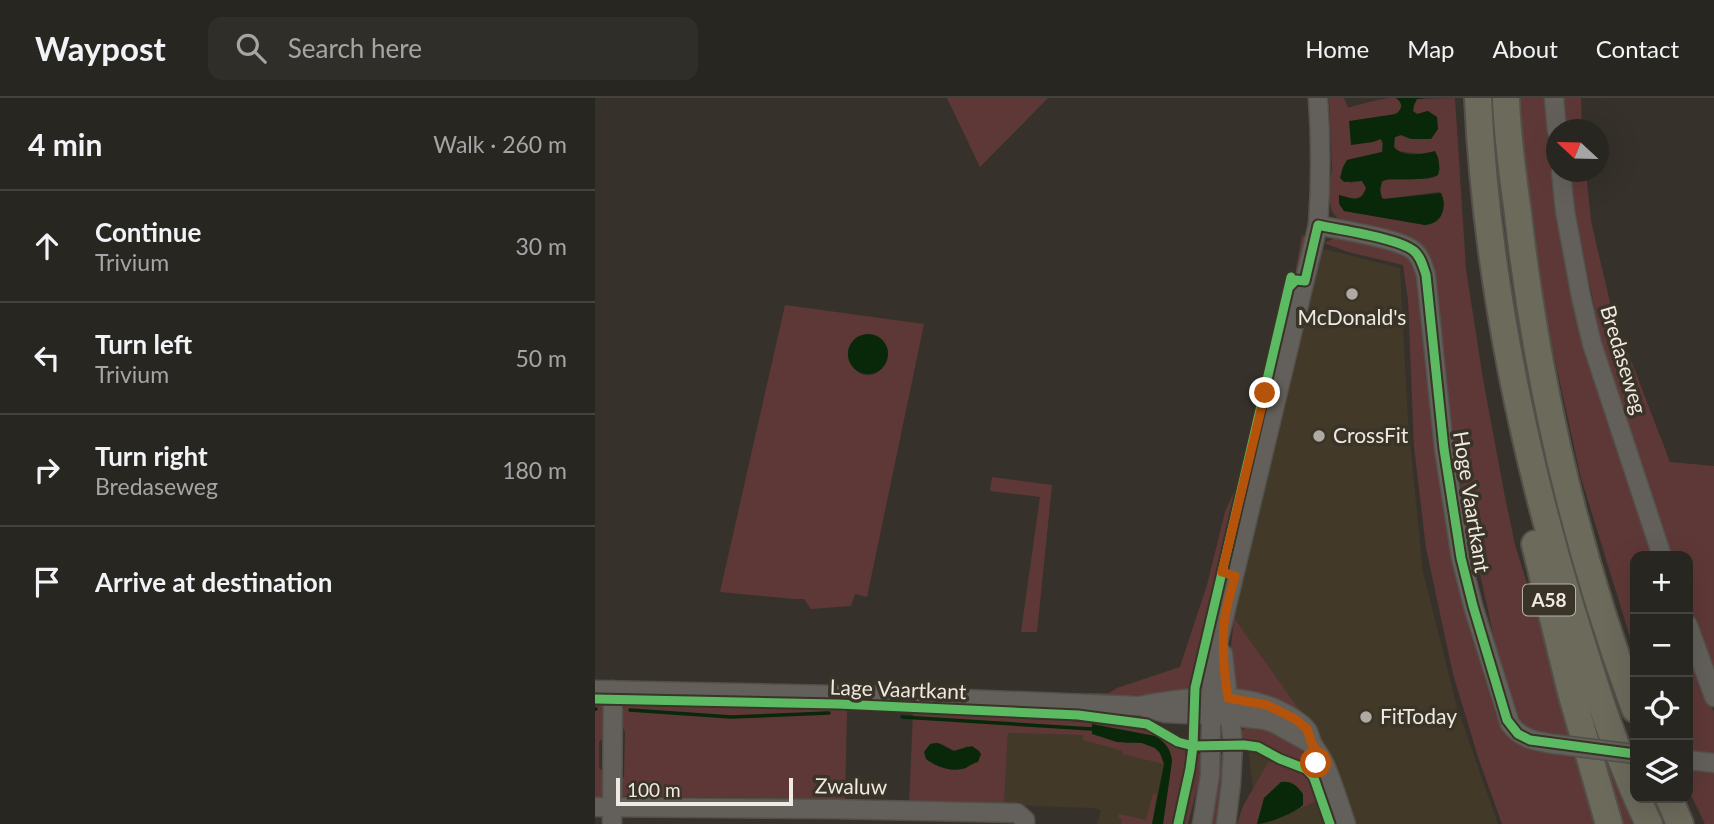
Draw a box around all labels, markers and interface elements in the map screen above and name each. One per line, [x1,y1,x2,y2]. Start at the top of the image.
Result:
search box [208,17,698,80]
text: Waypost [35,28,166,68]
icon: search [232,29,270,67]
text: Search here [288,32,422,64]
text: Home [1305,34,1369,63]
text: Map [1407,34,1455,63]
text: About [1493,34,1558,63]
text: Contact [1596,34,1679,63]
north arrow [1546,119,1609,182]
text: 4 min [28,126,102,162]
text: Walk · 260 m [433,130,567,158]
text: Continue [95,216,201,248]
icon: ahead [28,227,66,265]
text: 30 m [516,232,567,260]
text: Trivium [95,248,169,276]
marker: McDonald's [1344,286,1360,302]
street label: Bredaseweg [1596,302,1653,417]
place label: McDonald's [1298,304,1406,329]
text: Turn left [95,328,192,360]
icon: left [28,339,66,377]
text: 50 m [516,344,567,372]
text: Trivium [95,360,169,388]
route end [1249,377,1280,408]
place label: CrossFit [1333,422,1409,447]
marker: CrossFit [1311,428,1327,444]
street label: Hoge Vaartkant [1449,429,1496,575]
text: Turn right [95,440,208,472]
icon: right [28,451,66,489]
text: 180 m [502,456,567,484]
text: Bredaseweg [95,472,218,500]
map controls [1630,551,1693,803]
button: + [1630,551,1693,614]
icon: arrive [28,563,66,601]
text: Arrive at destination [95,566,332,598]
road number: A58 [1523,584,1575,615]
button: − [1630,614,1693,677]
street label: Lage Vaartkant [829,674,967,703]
button: locate [1630,677,1693,740]
place label: FitToday [1380,703,1457,728]
marker: FitToday [1358,709,1374,725]
button: layers [1630,740,1693,803]
route start [1300,747,1331,778]
street label: Zwaluw [815,772,888,799]
scale bar [616,775,793,807]
text: 100 m [627,778,681,801]

